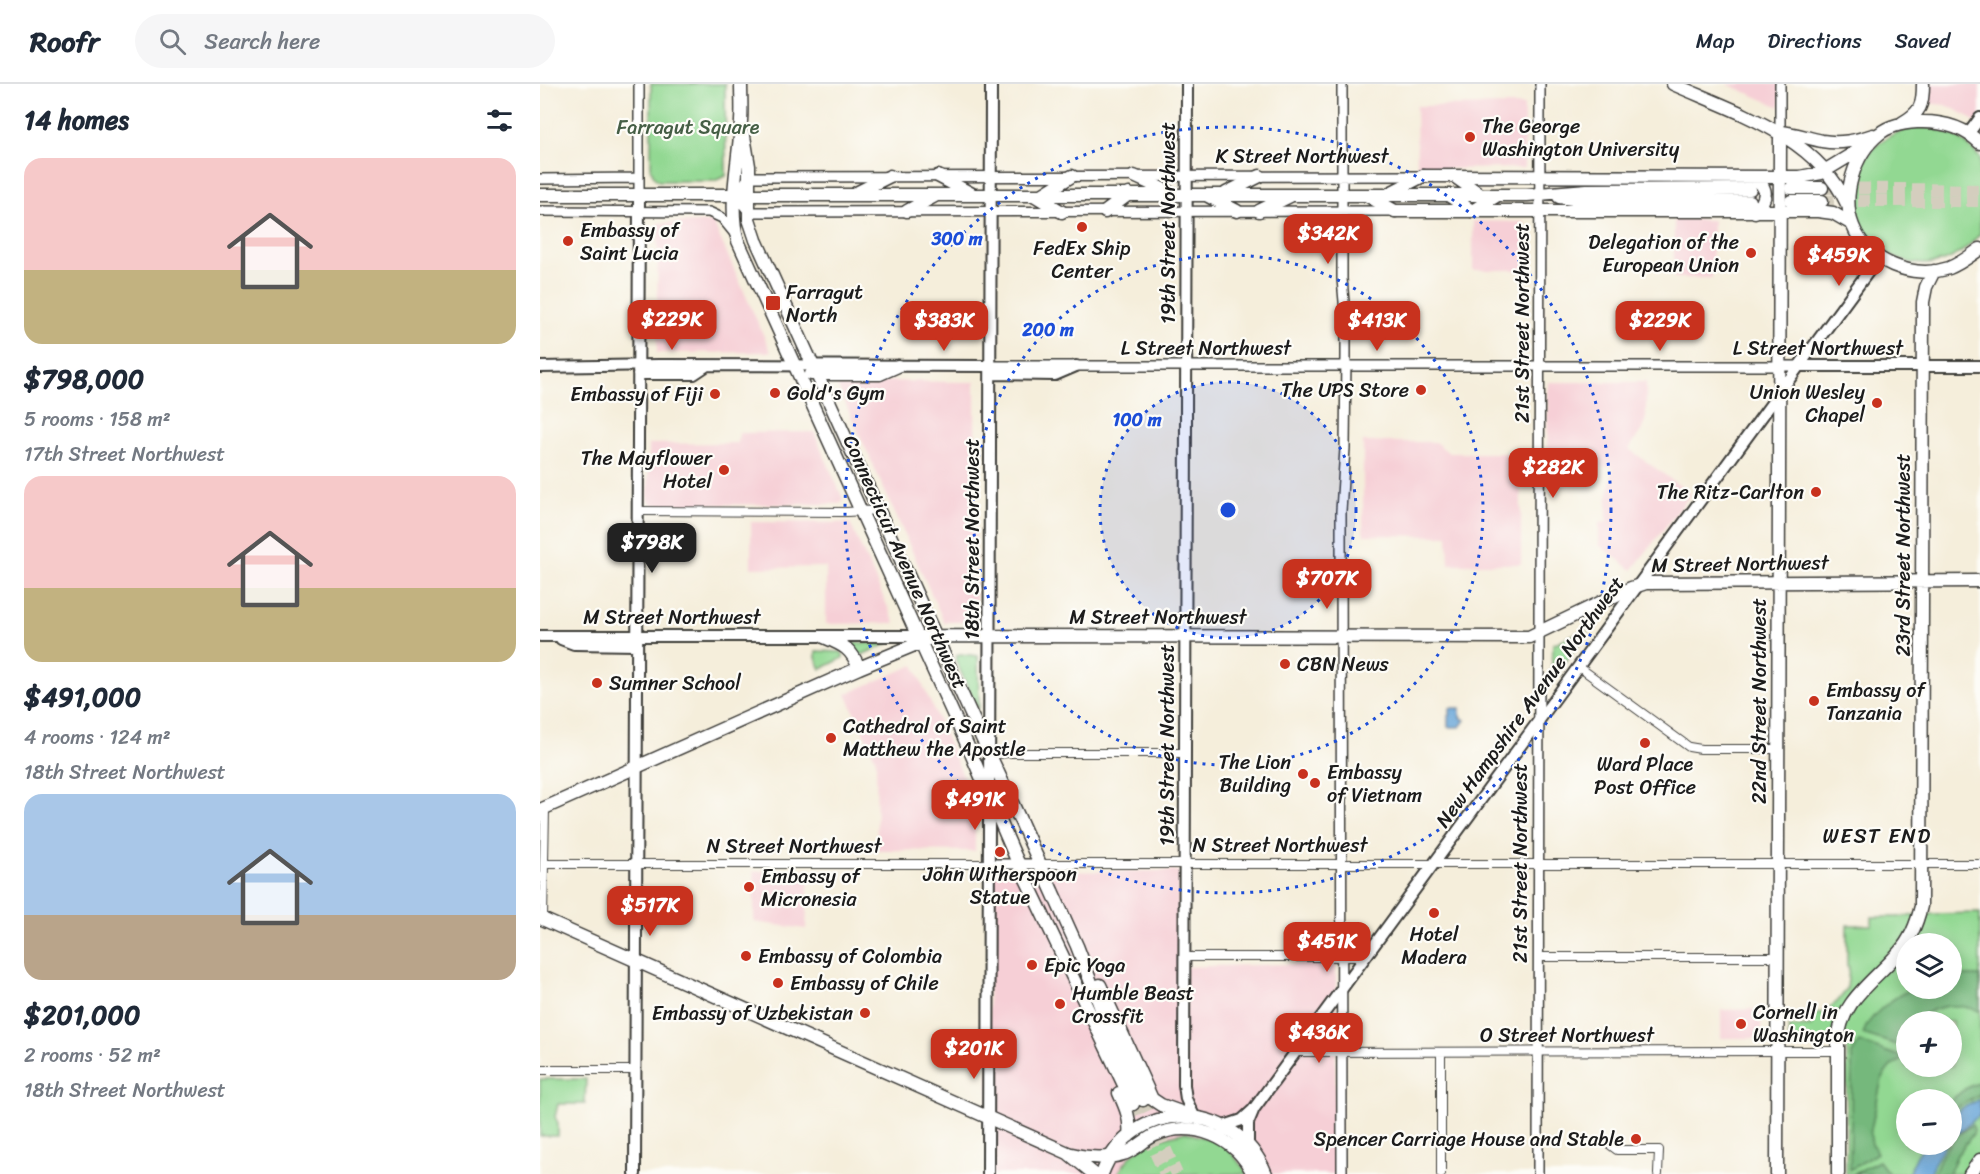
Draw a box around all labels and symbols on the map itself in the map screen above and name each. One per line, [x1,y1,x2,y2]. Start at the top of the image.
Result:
place label: The George Washington University [1482,109,1680,167]
park label: Farragut Square [616,110,760,145]
street label: 19th Street Northwest [1151,122,1186,324]
marker: The George Washington University [1463,130,1477,144]
street label: K Street Northwest [1215,139,1390,174]
place label: Embassy of Saint Lucia [580,213,681,271]
pin: $342K [1286,214,1370,265]
marker: FedEx Ship Center [1075,220,1089,234]
text: 300 m [930,223,983,255]
street label: 21st Street Northwest [1505,223,1540,423]
place label: Delegation of the European Union [1588,225,1739,283]
place label: FedEx Ship Center [1033,231,1131,289]
marker: Embassy of Saint Lucia [561,234,575,248]
pin: $459K [1797,236,1881,287]
marker: Delegation of the European Union [1744,246,1758,260]
place label: Farragut North [786,275,863,333]
marker: Farragut North [764,294,782,312]
pin: $229K [630,300,714,351]
pin: $383K [902,301,986,352]
pin: $413K [1335,301,1419,352]
pin: $229K [1618,301,1702,352]
text: 200 m [1021,314,1074,346]
street label: L Street Northwest [1121,331,1292,366]
street label: L Street Northwest [1733,331,1904,366]
place label: The UPS Store [1281,373,1409,408]
place label: Union Wesley Chapel [1750,375,1866,433]
place label: Gold's Gym [787,376,885,411]
place label: Embassy of Fiji [570,377,704,412]
marker: The UPS Store [1414,383,1428,397]
marker: Gold's Gym [768,386,782,400]
marker: Embassy of Fiji [708,387,722,401]
marker: Union Wesley Chapel [1870,396,1884,410]
text: 100 m [1113,404,1162,436]
street label: Connecticut Avenue Northwest [833,429,977,695]
street label: 18th Street Northwest [955,438,990,640]
place label: The Mayflower Hotel [581,441,713,499]
pin: $282K [1511,448,1595,499]
street label: 23rd Street Northwest [1886,453,1921,657]
marker: The Mayflower Hotel [717,463,731,477]
place label: The Ritz-Carlton [1657,475,1804,510]
marker: The Ritz-Carlton [1809,485,1823,499]
centre of rings [1218,500,1238,520]
pin: $798K [610,523,694,574]
street label: M Street Northwest [1651,545,1830,583]
pin: $707K [1285,559,1369,610]
street label: New Hampshire Avenue Northwest [1426,568,1634,836]
street label: 22nd Street Northwest [1742,598,1777,804]
street label: M Street Northwest [583,600,762,635]
street label: M Street Northwest [1069,600,1248,635]
street label: 19th Street Northwest [1150,644,1185,846]
place label: CBN News [1297,647,1390,682]
marker: CBN News [1278,657,1292,671]
place label: Sumner School [609,666,741,701]
place label: Embassy of Tanzania [1826,673,1927,731]
marker: Sumner School [590,676,604,690]
marker: Embassy of Tanzania [1807,694,1821,708]
place label: Cathedral of Saint Matthew the Apostle [843,709,1026,767]
marker: Cathedral of Saint Matthew the Apostle [824,731,838,745]
marker: Ward Place Post Office [1638,736,1652,750]
place label: The Lion Building [1218,745,1291,803]
place label: Ward Place Post Office [1594,747,1696,805]
place label: Embassy of Vietnam [1327,755,1422,813]
street label: 21st Street Northwest [1503,763,1538,963]
marker: The Lion Building [1296,767,1310,781]
marker: Embassy of Vietnam [1308,776,1322,790]
pin: $491K [933,780,1017,831]
district label: WEST END [1823,817,1931,855]
street label: N Street Northwest [1193,828,1368,863]
street label: N Street Northwest [707,829,882,864]
marker: John Witherspoon Statue [993,845,1007,859]
place label: John Witherspoon Statue [922,857,1077,915]
place label: Embassy of Micronesia [761,859,862,917]
marker: Embassy of Micronesia [742,880,756,894]
pin: $517K [608,886,692,937]
marker: Hotel Madera [1427,906,1441,920]
place label: Hotel Madera [1401,917,1467,975]
pin: $451K [1285,922,1369,973]
place label: Embassy of Colombia [758,939,942,974]
place label: Epic Yoga [1044,948,1125,983]
marker: Embassy of Colombia [739,949,753,963]
marker: Epic Yoga [1025,958,1039,972]
place label: Embassy of Chile [790,966,939,1001]
marker: Embassy of Chile [771,976,785,990]
place label: Humble Beast Crossfit [1072,976,1195,1034]
place label: Cornell in Washington [1753,995,1854,1053]
place label: Embassy of Uzbekistan [652,996,853,1031]
marker: Humble Beast Crossfit [1053,997,1067,1011]
marker: Embassy of Uzbekistan [858,1006,872,1020]
pin: $436K [1277,1013,1361,1064]
marker: Cornell in Washington [1734,1017,1748,1031]
street label: O Street Northwest [1480,1018,1655,1053]
pin: $201K [932,1029,1016,1080]
place label: Spencer Carriage House and Stable [1314,1122,1624,1157]
marker: Spencer Carriage House and Stable [1629,1132,1643,1146]

